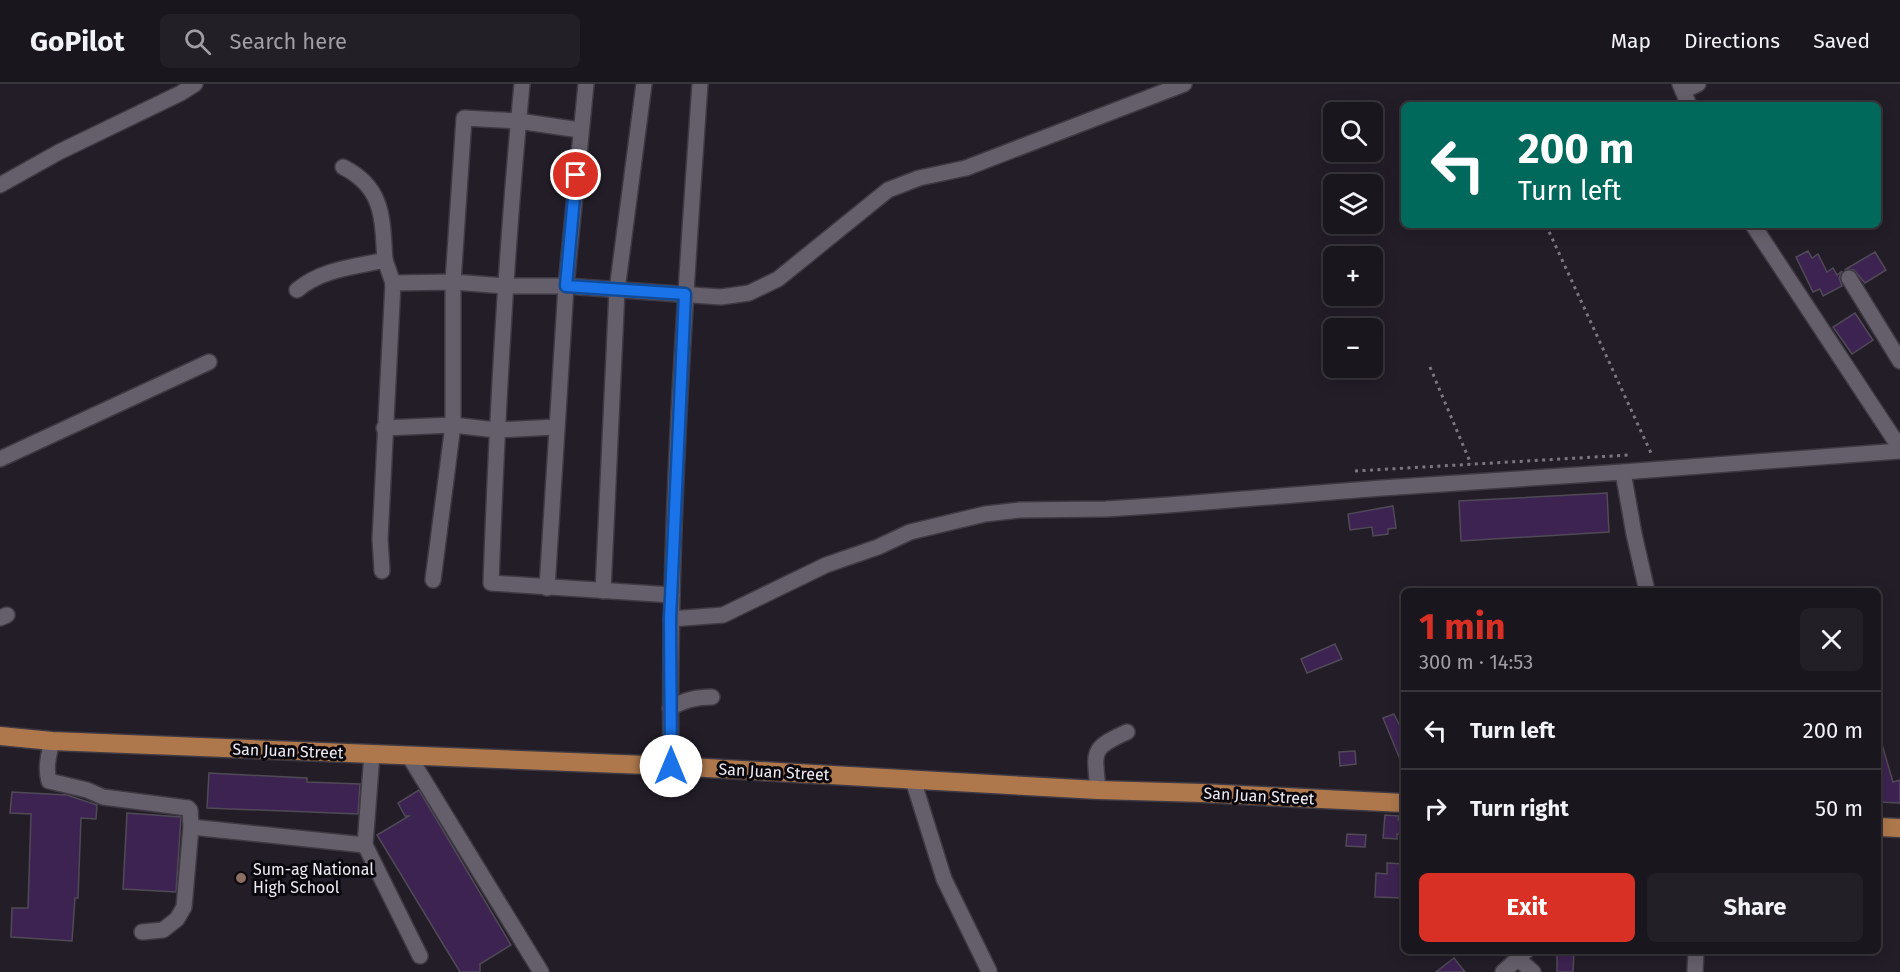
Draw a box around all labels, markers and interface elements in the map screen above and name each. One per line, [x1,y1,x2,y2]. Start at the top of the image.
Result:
search box [160,14,580,68]
text: GoPilot [30,25,124,58]
icon: search [181,25,214,58]
text: Search here [229,28,347,55]
text: Map [1611,28,1651,54]
text: Directions [1684,28,1780,54]
text: Saved [1813,28,1870,54]
map controls [1323,102,1383,378]
button: search [1323,102,1383,162]
text: 200 m [1518,124,1634,174]
icon: left [1419,126,1497,204]
pin [550,149,601,200]
icon: arrive [559,158,592,191]
button: layers [1323,174,1383,234]
text: Turn left [1518,175,1621,207]
button: + [1323,246,1383,306]
button: − [1323,318,1383,378]
text: 1 min [1419,605,1506,649]
button: close [1800,608,1863,671]
text: 300 m · 14:53 [1419,650,1533,674]
icon: left [1419,714,1452,747]
text: Turn left [1470,717,1555,744]
text: 200 m [1803,717,1863,744]
position arrow [639,734,703,798]
street label: San Juan Street [232,740,344,762]
street label: San Juan Street [718,760,830,784]
street label: San Juan Street [1203,784,1315,808]
icon: right [1419,792,1452,825]
text: Turn right [1470,795,1569,822]
text: 50 m [1815,795,1863,822]
place label: Sum-ag National High School [253,860,374,897]
marker: Sum-ag National High School [234,871,248,885]
button: Exit [1419,873,1635,942]
button: Share [1647,873,1863,942]

